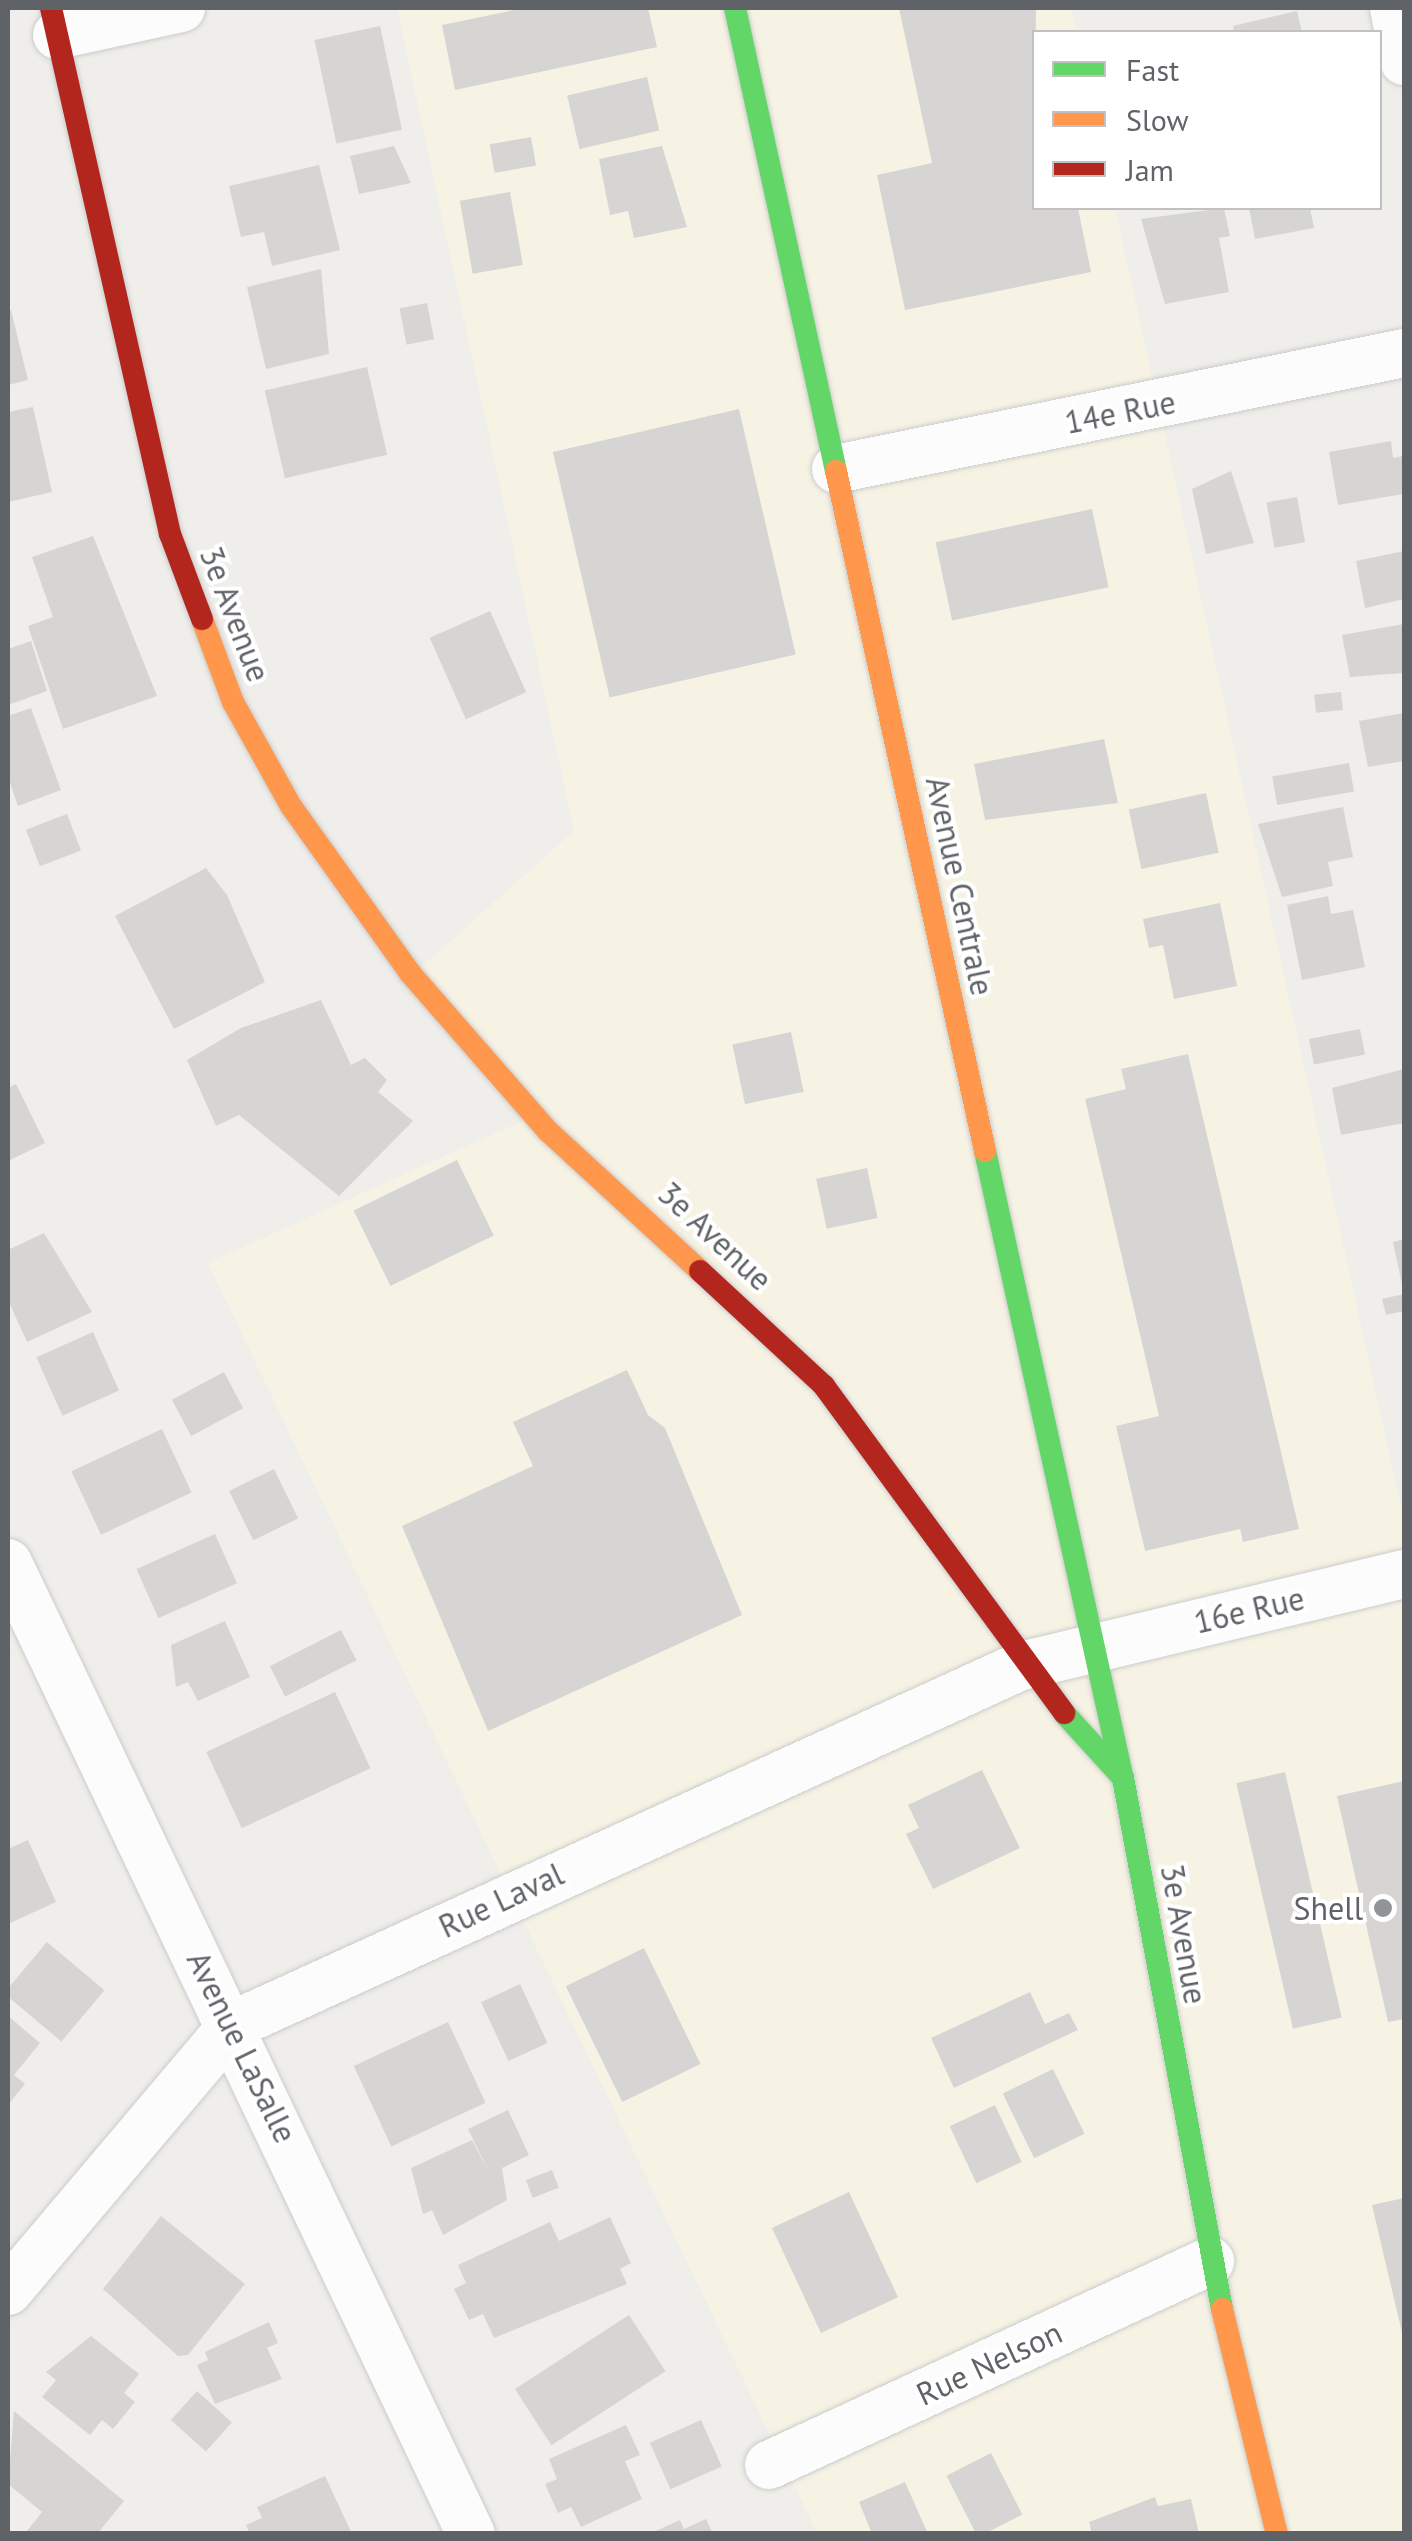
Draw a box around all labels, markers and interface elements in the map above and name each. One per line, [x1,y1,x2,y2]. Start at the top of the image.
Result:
legend [1032,30,1382,210]
text: Fast [1126,50,1179,89]
text: Slow [1126,100,1189,139]
text: Jam [1126,150,1174,189]
street label: 14e Rue [1061,382,1179,442]
street label: 3e Avenue [192,541,278,687]
street label: Avenue Centrale [918,773,1002,999]
street label: 3e Avenue [650,1173,780,1299]
street label: 16e Rue [1190,1579,1308,1641]
street label: Rue Laval [433,1854,569,1946]
street label: 3e Avenue [1153,1861,1215,2007]
place label: Shell [1294,1889,1363,1927]
marker: Shell [1372,1897,1394,1919]
street label: Avenue LaSalle [179,1945,305,2149]
street label: Rue Nelson [910,2313,1068,2413]

